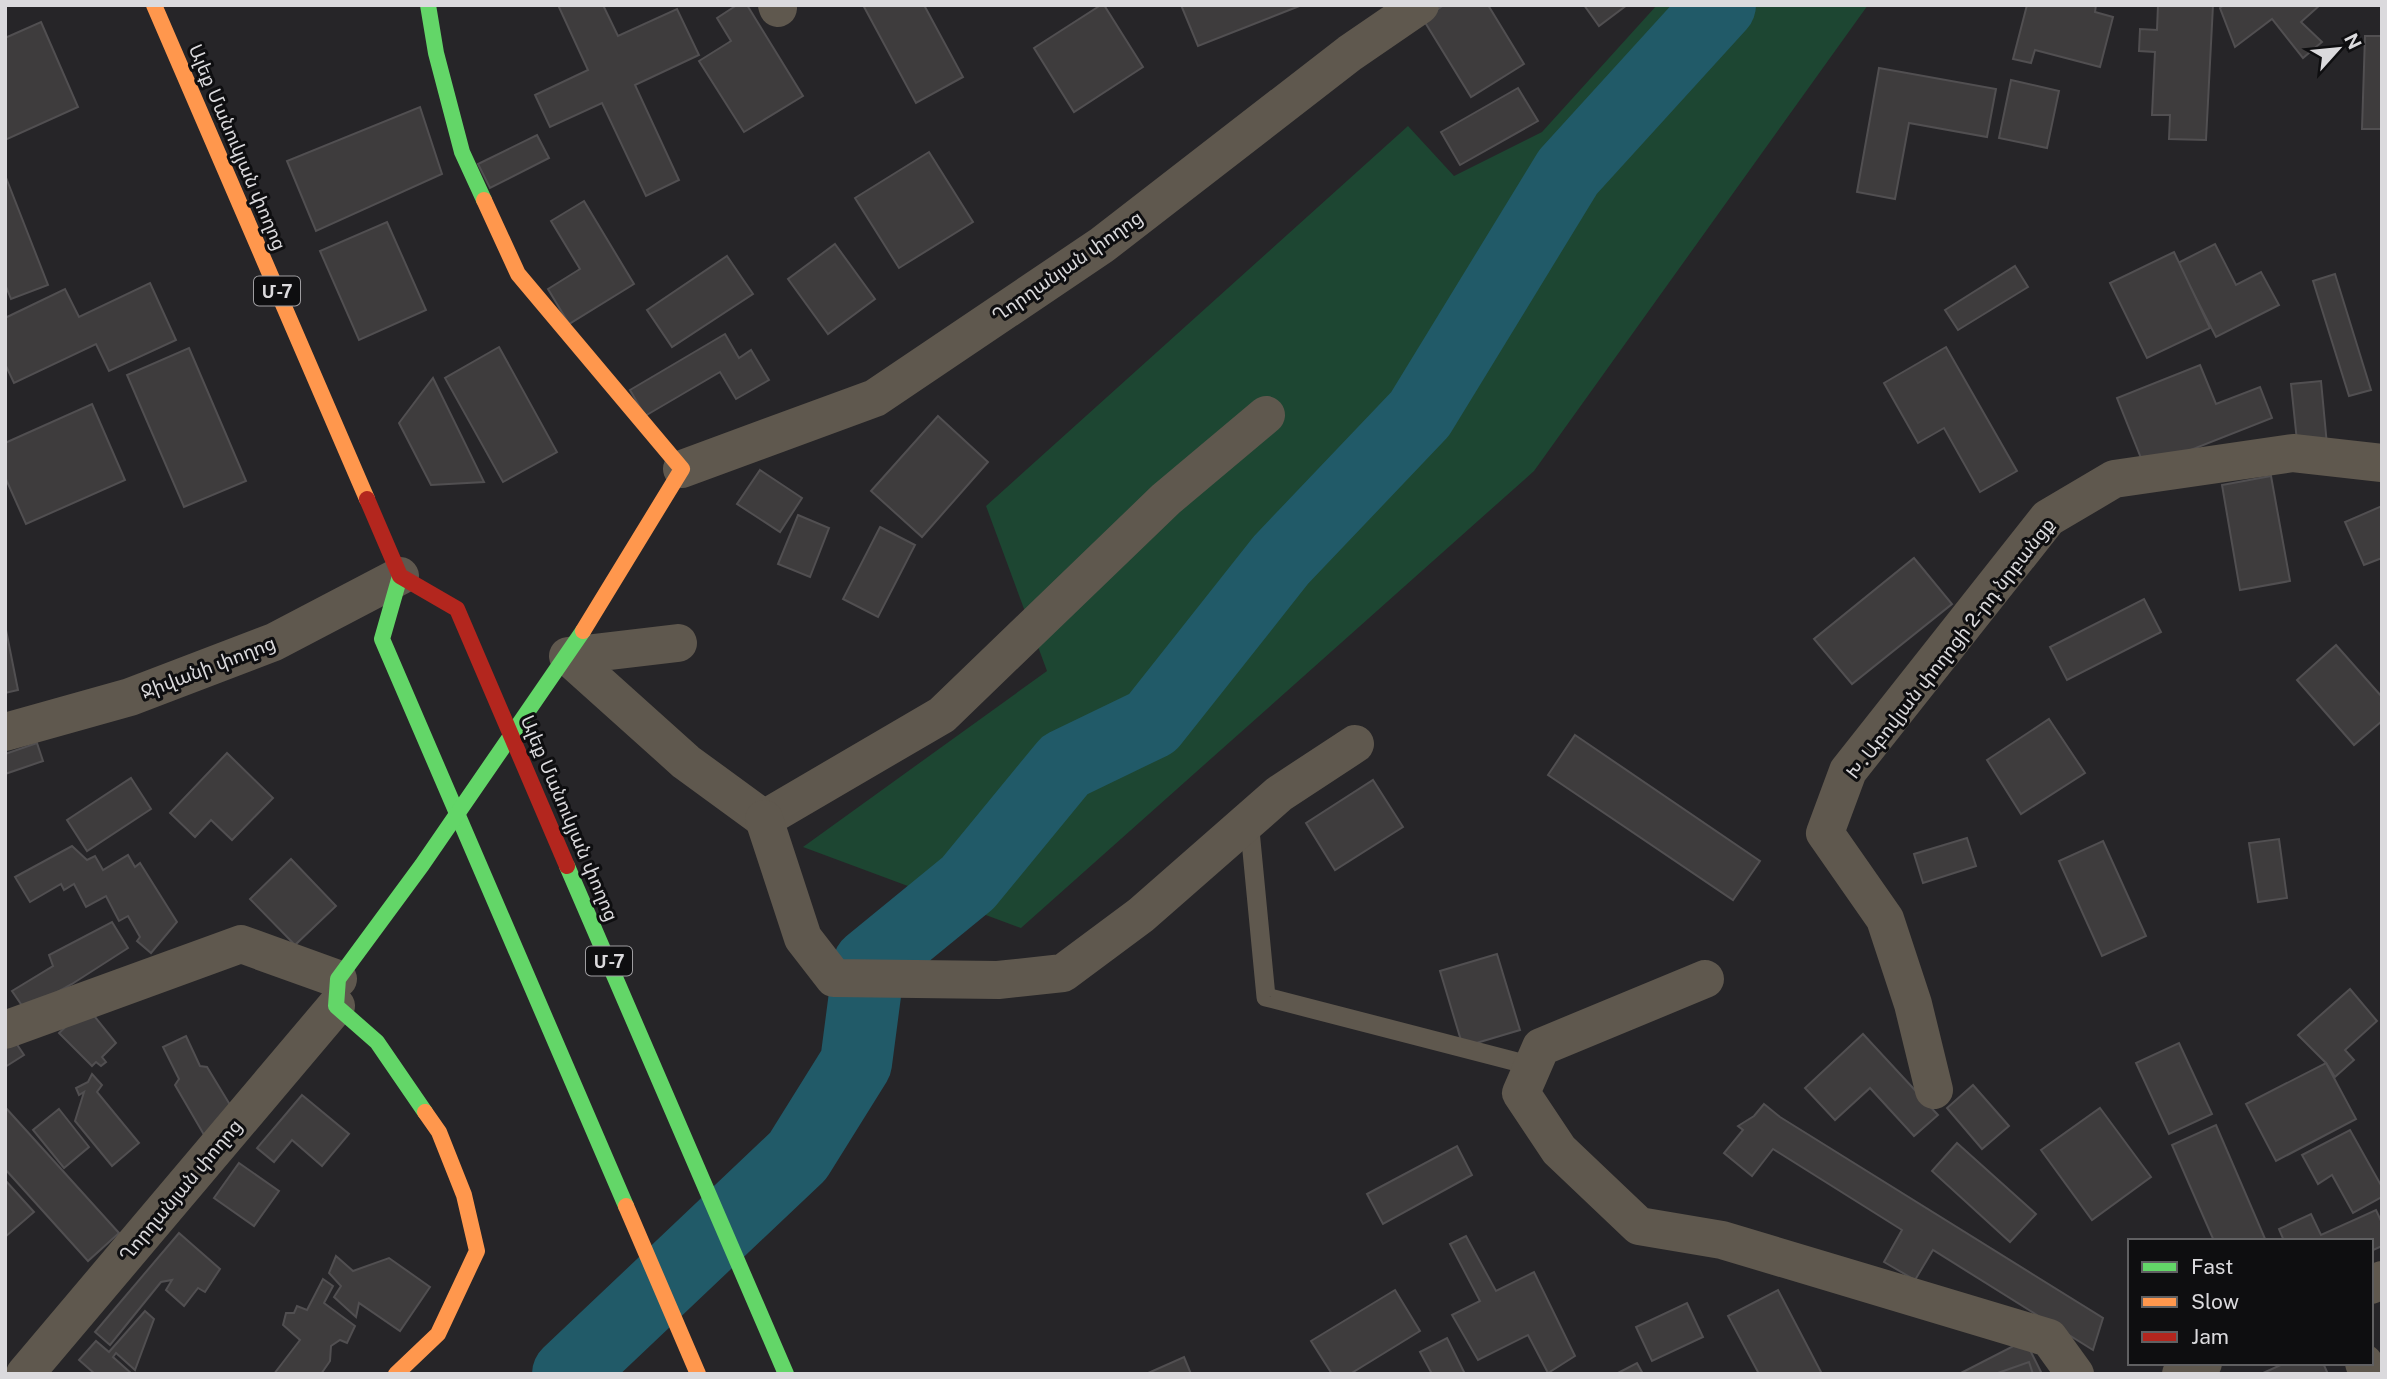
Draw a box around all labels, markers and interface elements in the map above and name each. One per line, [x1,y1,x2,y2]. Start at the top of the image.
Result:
north arrow [2303,14,2373,84]
text: N [2340,30,2366,53]
street label: Ալեք Մանուկյան փողոց [184,41,291,254]
street label: Ղորղանյան փողոց [988,206,1147,327]
road number: Մ-7 [254,276,300,306]
street label: Խ․Աբովյան փողոցի 2-րդ նրբանցք [1841,513,2059,783]
street label: Ջիվանի փողոց [138,631,279,704]
street label: Ալեք Մանուկյան փողոց [516,712,623,925]
road number: Մ-7 [586,946,632,976]
street label: Ղորղանյան փողոց [114,1115,247,1266]
legend [2128,1239,2373,1365]
text: Fast [2191,1254,2233,1279]
text: Slow [2191,1289,2239,1314]
text: Jam [2191,1324,2229,1349]

